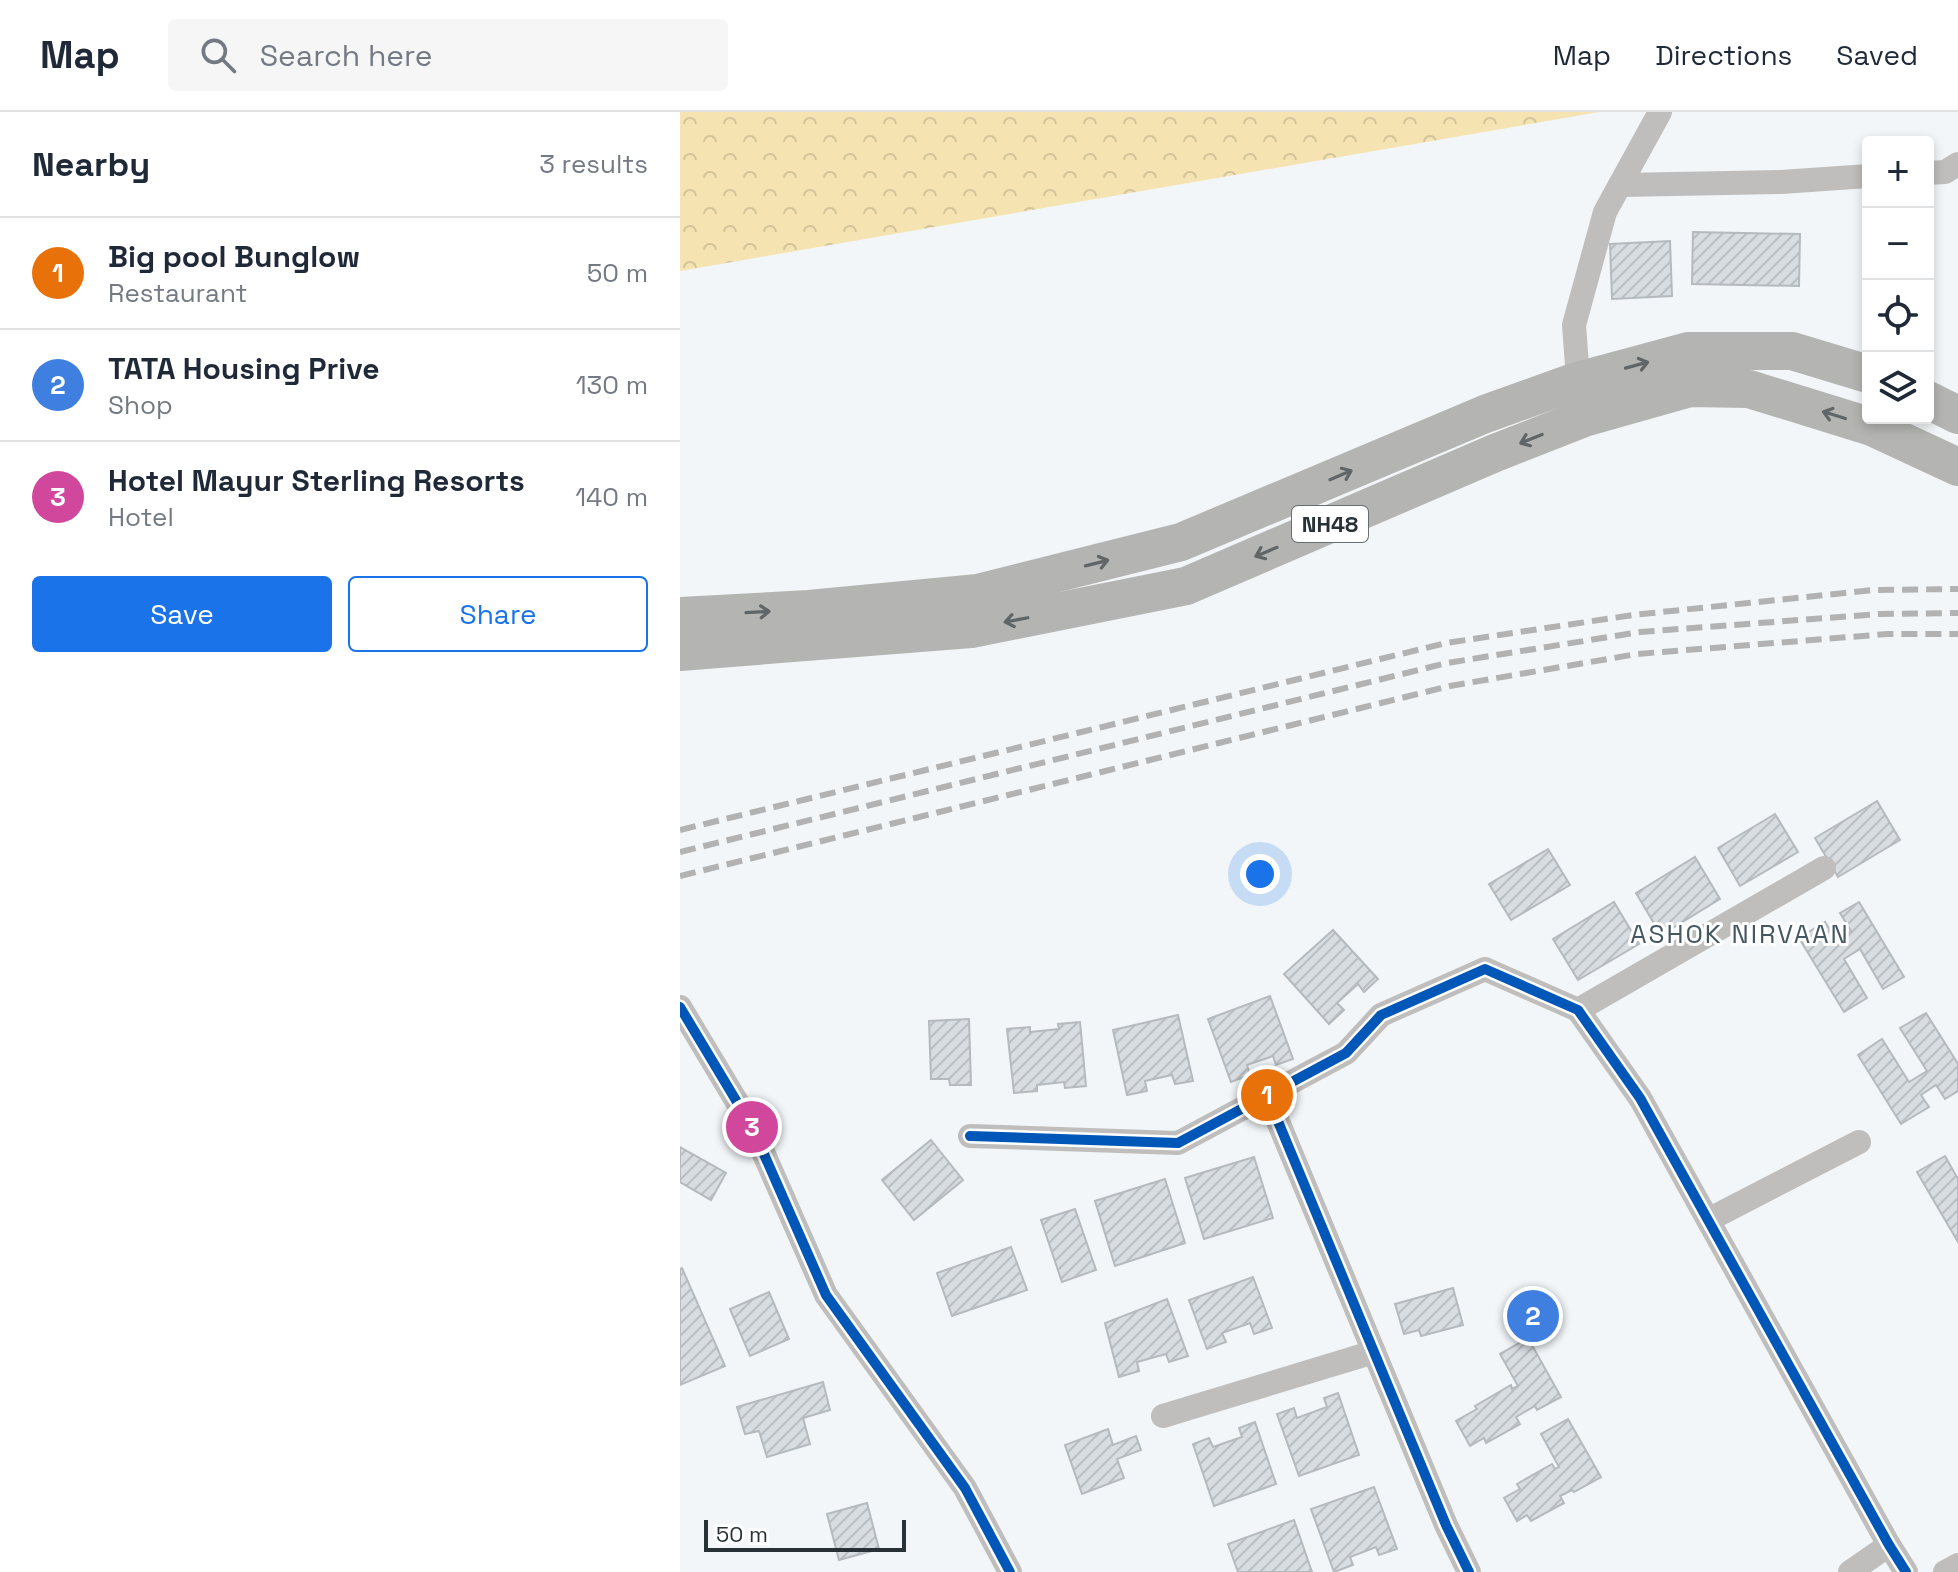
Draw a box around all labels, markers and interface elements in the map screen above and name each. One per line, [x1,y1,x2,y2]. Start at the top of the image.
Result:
search box [168,19,728,91]
text: Map [40,31,120,79]
icon: search [196,33,240,77]
text: Search here [260,36,433,75]
text: Map [1553,37,1611,73]
text: Directions [1655,37,1792,73]
text: Saved [1836,37,1918,73]
map controls [1862,136,1934,424]
button: + [1862,136,1934,208]
text: Nearby [32,143,150,186]
text: 3 results [539,147,648,181]
button: − [1862,208,1934,280]
text: Big pool Bunglow [108,237,360,276]
text: 1 [52,256,64,290]
text: 50 m [587,256,648,290]
text: Restaurant [108,276,247,310]
button: locate [1862,280,1934,352]
text: TATA Housing Prive [108,349,380,388]
button: layers [1862,352,1934,424]
one-way arrow [1624,357,1650,372]
text: 2 [50,368,66,402]
text: 130 m [576,368,648,402]
text: Shop [108,388,173,422]
one-way arrow [1822,407,1848,422]
one-way arrow [1519,433,1544,447]
text: Hotel Mayur Sterling Resorts [108,461,525,500]
one-way arrow [1328,467,1353,481]
text: 3 [50,480,66,514]
text: 140 m [575,480,648,514]
text: Hotel [108,500,174,534]
road number: NH48 [1292,506,1368,542]
one-way arrow [1254,545,1278,560]
one-way arrow [1084,555,1110,570]
button: Save [32,576,332,652]
button: Share [348,576,648,652]
one-way arrow [744,604,771,619]
one-way arrow [1004,613,1029,628]
your location [1240,854,1280,894]
district label: ASHOK NIRVAAN [1630,917,1850,951]
pin: 1 [1241,1065,1293,1125]
pin: 3 [726,1097,778,1157]
pin: 2 [1507,1286,1559,1346]
scale bar [704,1516,906,1552]
text: 50 m [716,1520,768,1548]

